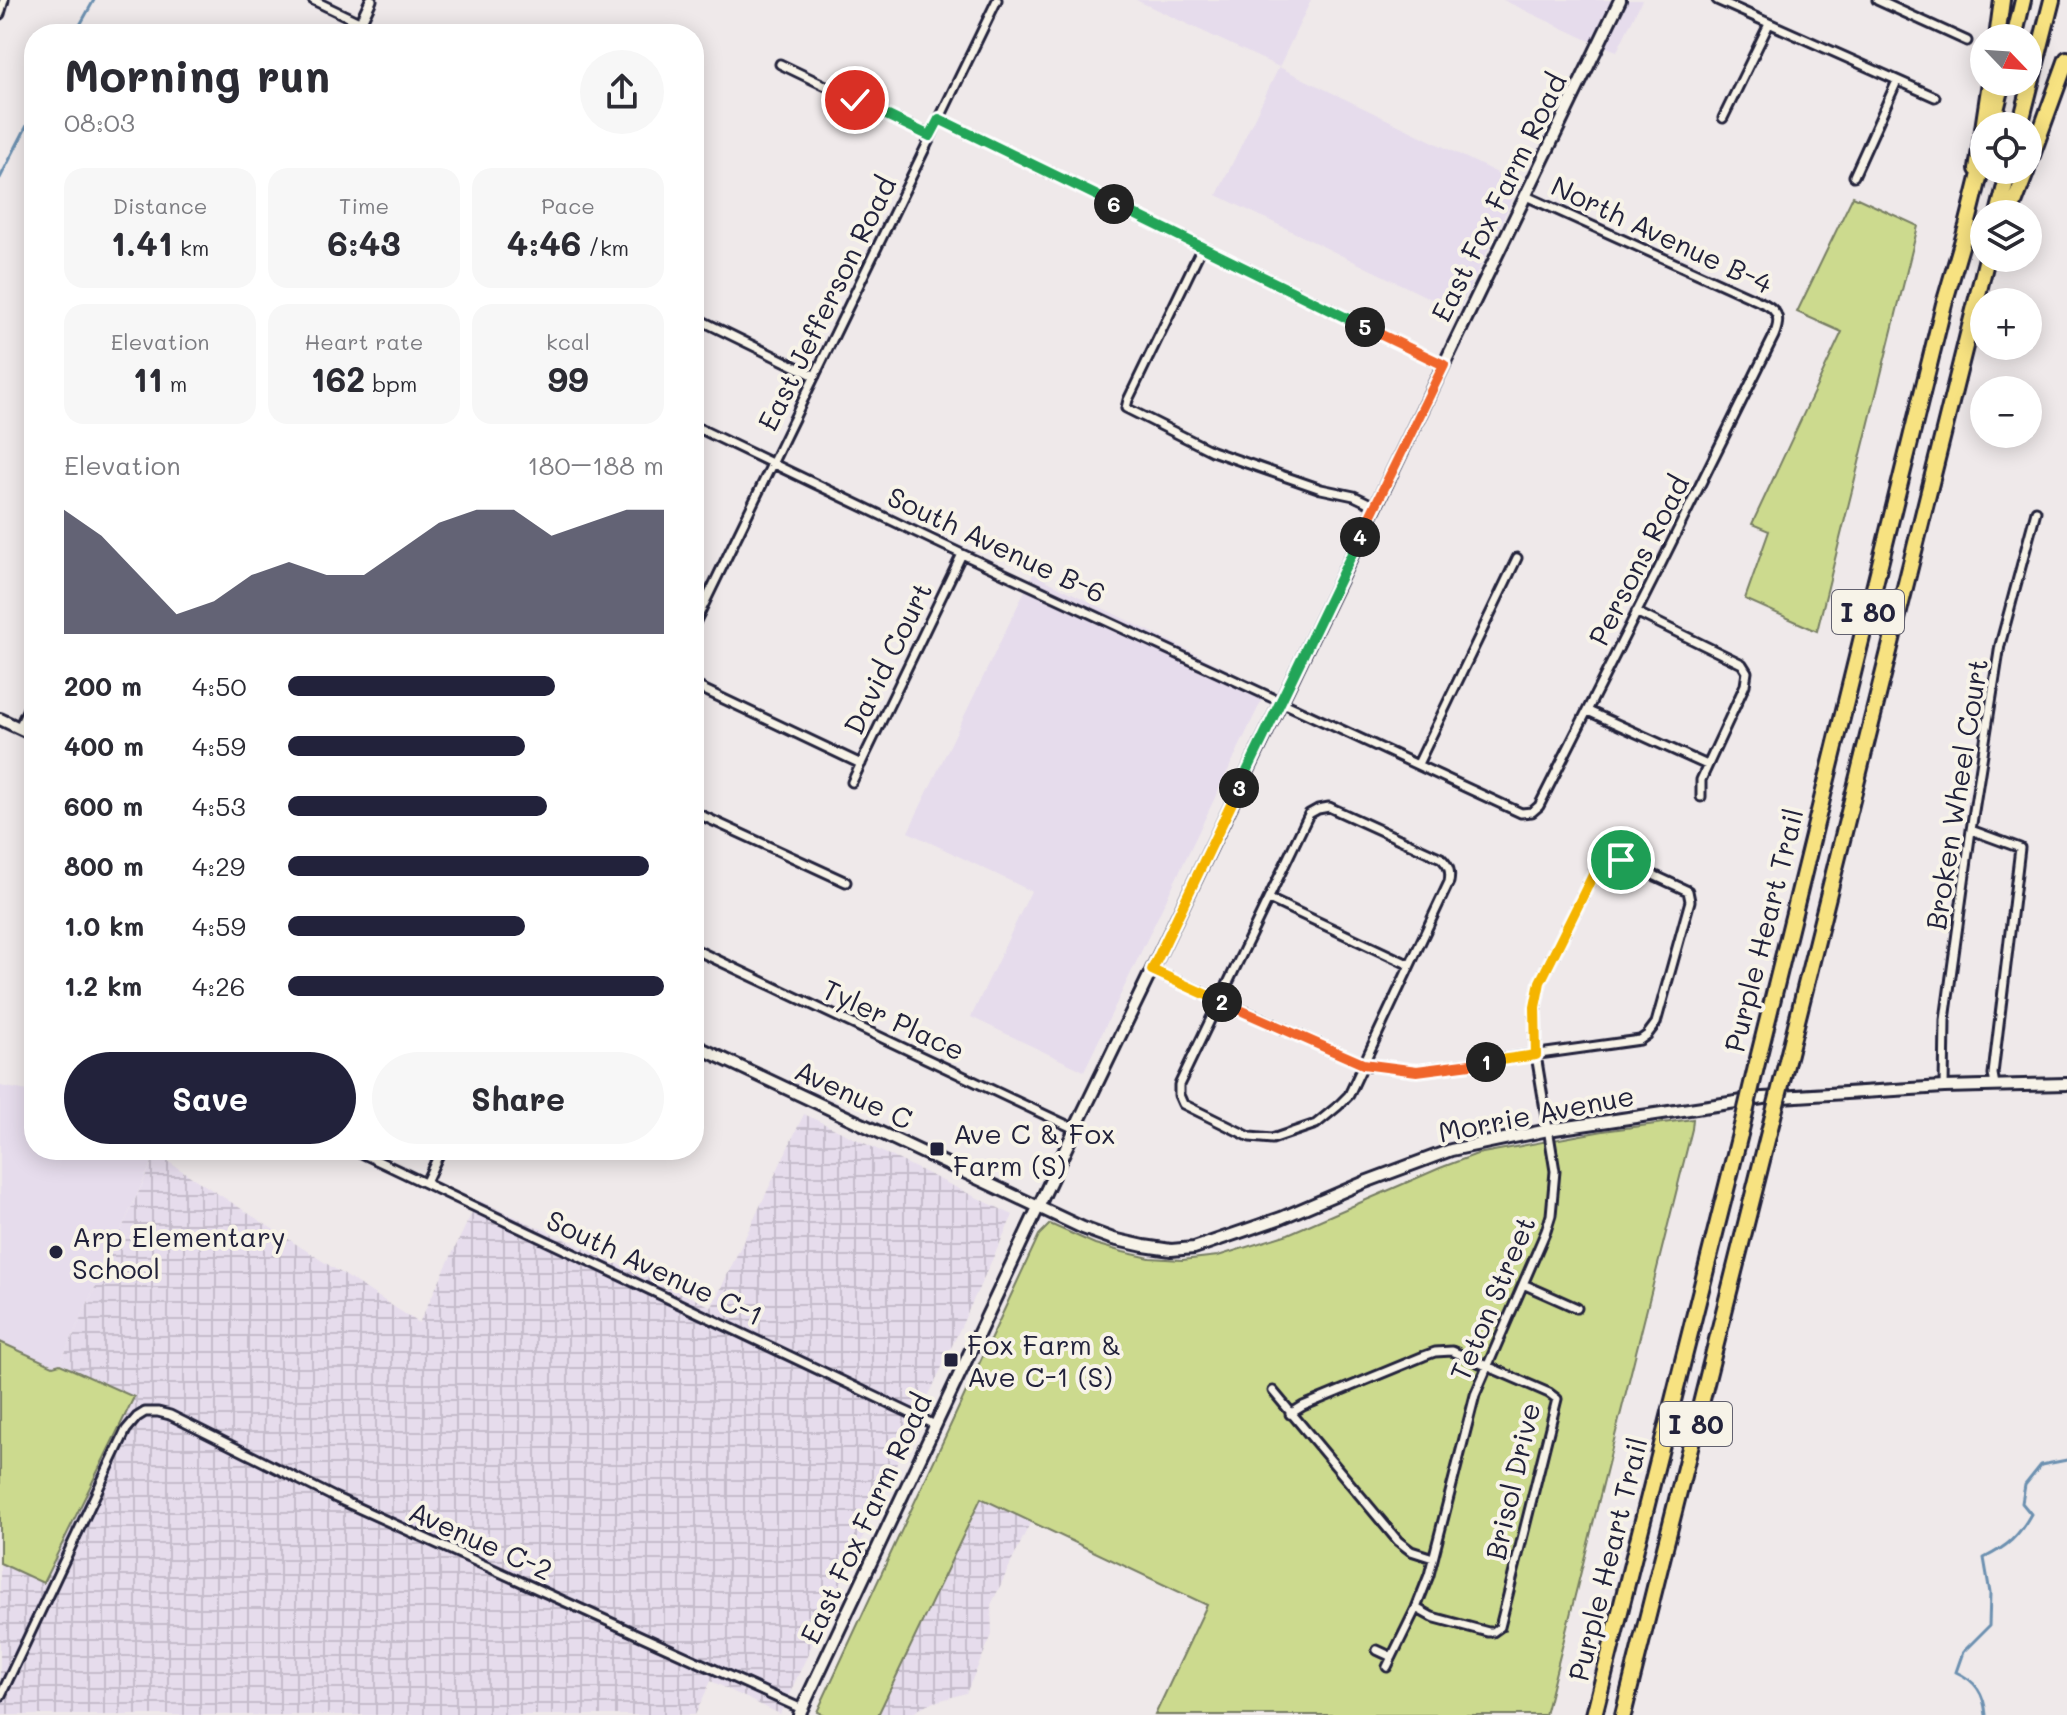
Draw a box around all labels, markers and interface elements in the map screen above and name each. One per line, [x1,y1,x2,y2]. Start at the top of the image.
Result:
north arrow [1970,24,2042,96]
map controls [1970,24,2042,448]
text: Morning run [64,46,330,103]
button: share [580,50,664,134]
pin [821,66,889,134]
street label: East Fox Farm Road [1422,67,1574,327]
icon: check [833,78,877,122]
text: 08:03 [64,105,135,139]
button: locate [1970,112,2042,184]
street label: North Avenue B-4 [1546,167,1779,301]
street label: East Jefferson Road [749,170,903,436]
pin: 6 [1094,184,1134,224]
text: 6 [1107,189,1121,218]
text: Distance [113,191,207,220]
text: Time [339,191,389,220]
text: Pace [541,191,595,220]
button: layers [1970,200,2042,272]
text: 1.41 [111,220,173,265]
text: 6:43 [327,220,401,265]
text: 4:46 [507,220,581,265]
text: km [173,233,209,262]
text: /km [581,233,629,262]
button: + [1970,288,2042,360]
pin: 5 [1345,307,1385,347]
text: 5 [1359,312,1371,341]
text: Elevation [111,327,209,356]
text: Heart rate [305,327,423,356]
text: kcal [546,327,590,356]
text: 11 [133,356,163,401]
text: 162 [311,356,365,401]
text: 99 [548,356,588,401]
text: m [163,369,187,398]
text: bpm [365,369,417,398]
button: − [1970,376,2042,448]
text: Elevation [64,448,181,482]
text: 180–188 m [527,448,664,482]
street label: Persons Road [1580,469,1696,651]
street label: South Avenue B-6 [882,478,1112,610]
pin: 4 [1340,517,1380,557]
text: 4 [1353,522,1367,551]
street label: David Court [835,576,939,740]
road number: I 80 [1832,590,1904,634]
street label: Broken Wheel Court [1917,656,1995,932]
text: 200 m [64,669,142,703]
text: 4:50 [192,669,247,703]
text: 400 m [64,729,144,763]
text: 4:59 [192,729,246,763]
pin: 3 [1219,768,1259,808]
text: 3 [1232,773,1246,802]
text: 600 m [64,789,143,823]
text: 4:53 [192,789,246,823]
street label: Purple Heart Trail [1715,804,1811,1056]
pin [1587,826,1655,894]
icon: arrive [1599,838,1643,882]
text: 800 m [64,849,144,883]
text: 4:29 [192,849,245,883]
text: 1.0 km [64,909,144,943]
text: 4:59 [192,909,246,943]
text: 1.2 km [64,969,142,1003]
text: 4:26 [192,969,246,1003]
street label: Tyler Place [817,970,971,1068]
pin: 2 [1202,982,1242,1022]
text: 2 [1216,987,1228,1016]
pin: 1 [1466,1042,1506,1082]
text: 1 [1481,1047,1491,1076]
street label: Avenue C [789,1051,919,1137]
button: Save [64,1052,356,1144]
button: Share [372,1052,664,1144]
street label: Morrie Avenue [1435,1076,1637,1150]
place label: Ave C & Fox Farm (S) [953,1115,1115,1183]
marker: Ave C & Fox Farm (S) [928,1140,946,1158]
street label: South Avenue C-1 [541,1201,769,1333]
street label: Teton Street [1441,1210,1543,1386]
place label: Arp Elementary School [72,1218,286,1286]
marker: Arp Elementary School [47,1243,65,1261]
place label: Fox Farm & Ave C-1 (S) [967,1326,1121,1394]
marker: Fox Farm & Ave C-1 (S) [942,1351,960,1369]
street label: East Fox Farm Road [791,1387,939,1649]
street label: Brisol Drive [1476,1399,1548,1563]
road number: I 80 [1660,1402,1732,1446]
street label: Purple Heart Trail [1559,1433,1655,1685]
street label: Avenue C-2 [404,1492,558,1588]

